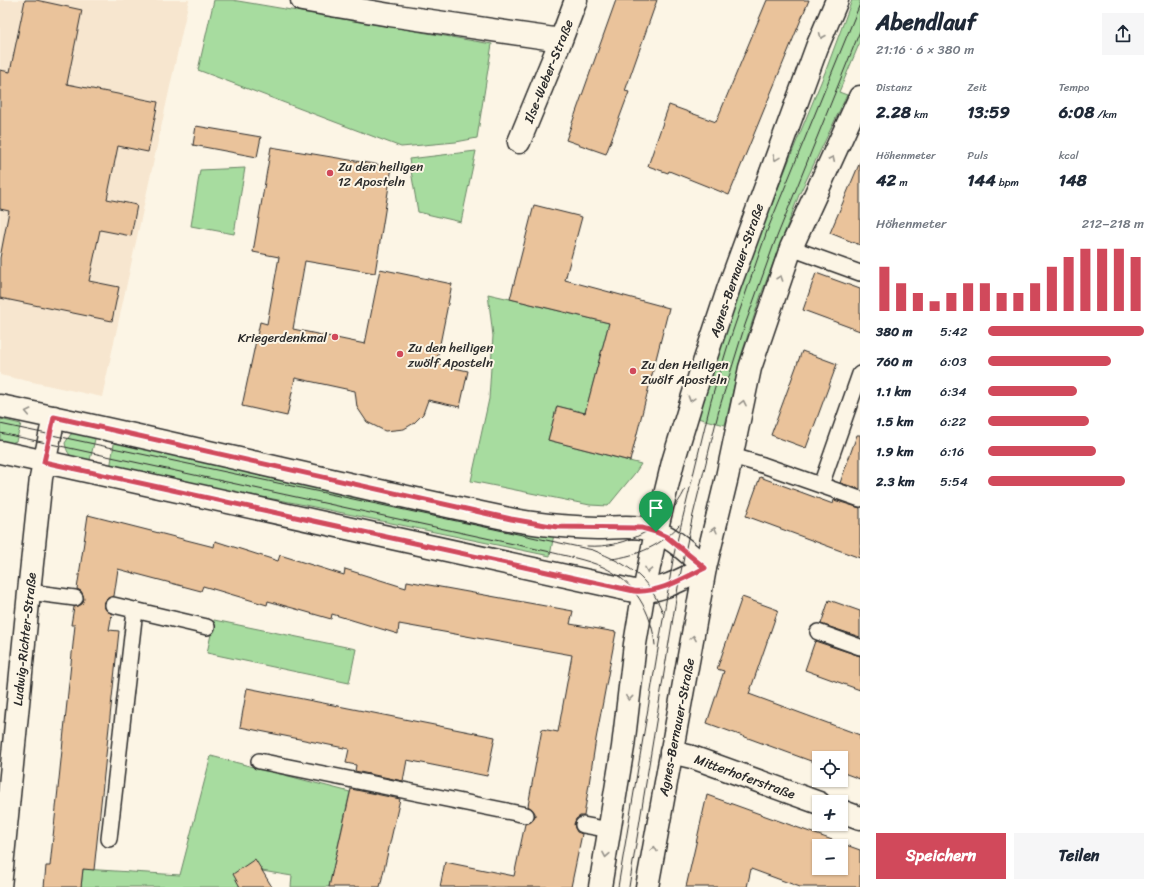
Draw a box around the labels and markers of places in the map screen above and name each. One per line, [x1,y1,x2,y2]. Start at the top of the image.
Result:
place label: Zu den heiligen 12 Aposteln [338,155,423,193]
marker: Zu den heiligen 12 Aposteln [325,168,335,178]
place label: Kriegerdenkmal [238,326,327,349]
marker: Kriegerdenkmal [330,332,340,342]
place label: Zu den heiligen zwölf Aposteln [407,336,493,374]
marker: Zu den heiligen zwölf Aposteln [395,349,405,359]
place label: Zu den Heiligen Zwölf Aposteln [641,353,729,391]
marker: Zu den Heiligen Zwölf Aposteln [628,366,638,376]
pin [639,491,673,532]

